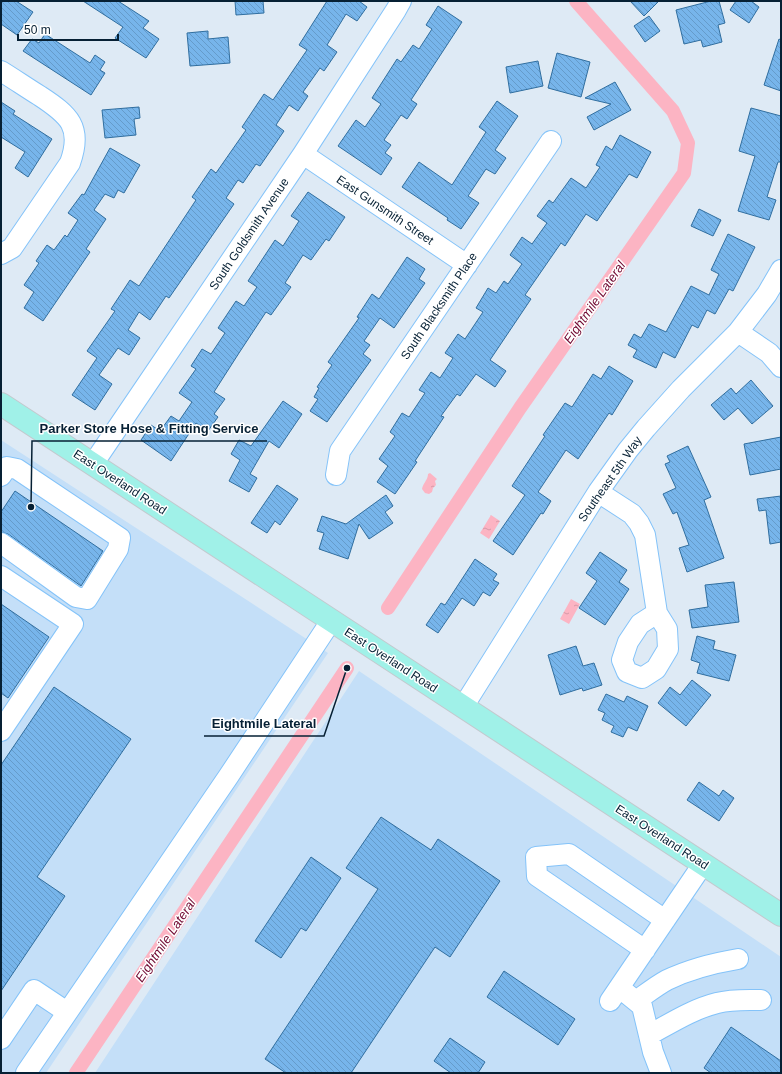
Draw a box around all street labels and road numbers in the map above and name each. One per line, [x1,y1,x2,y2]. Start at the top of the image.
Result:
street label: East Gunsmith Street [334,172,437,248]
street label: South Goldsmith Avenue [206,175,292,293]
street label: South Blacksmith Place [398,250,480,362]
street label: Southeast 5th Way [575,434,645,524]
street label: East Overland Road [71,447,169,517]
street label: East Overland Road [342,625,440,695]
street label: East Overland Road [613,802,711,872]

